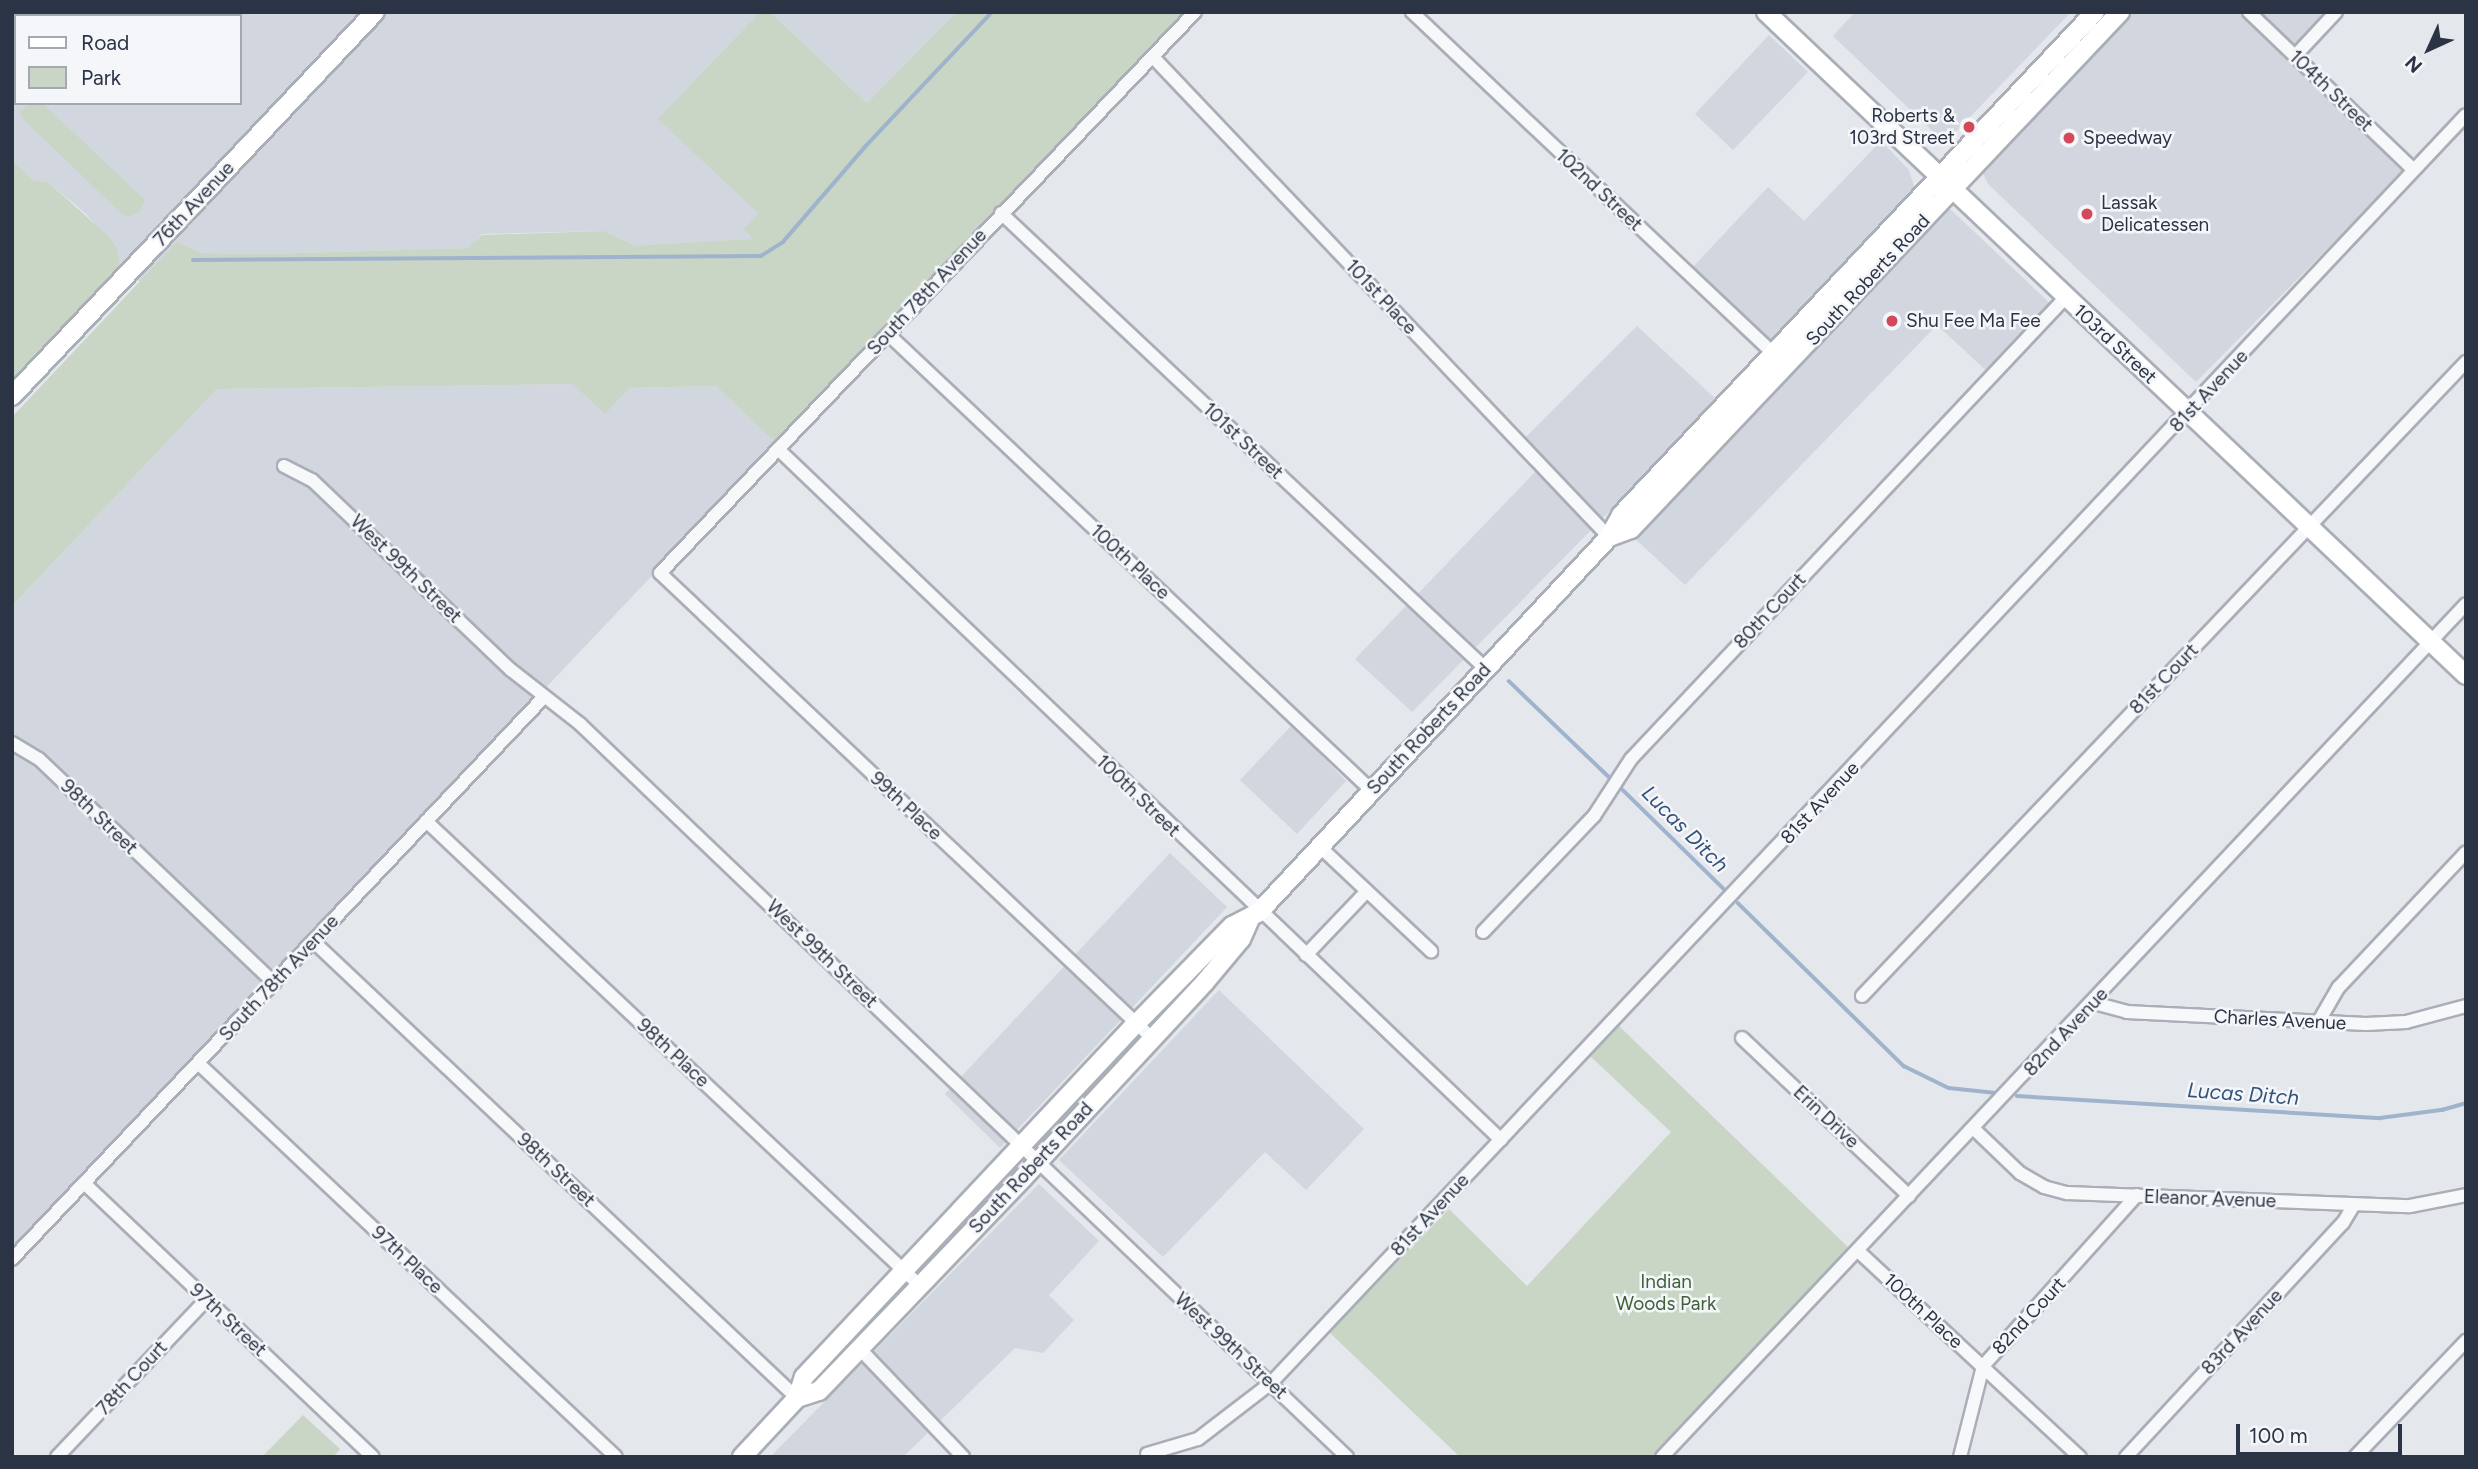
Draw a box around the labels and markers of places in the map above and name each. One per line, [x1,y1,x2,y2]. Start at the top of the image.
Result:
place label: Roberts & 103rd Street [1849,105,1955,149]
marker: Roberts & 103rd Street [1961,119,1977,135]
place label: Speedway [2083,127,2172,149]
marker: Speedway [2061,130,2077,146]
place label: Lassak Delicatessen [2101,192,2209,236]
marker: Lassak Delicatessen [2079,206,2095,222]
place label: Shu Fee Ma Fee [1906,310,2041,332]
marker: Shu Fee Ma Fee [1884,313,1900,329]

